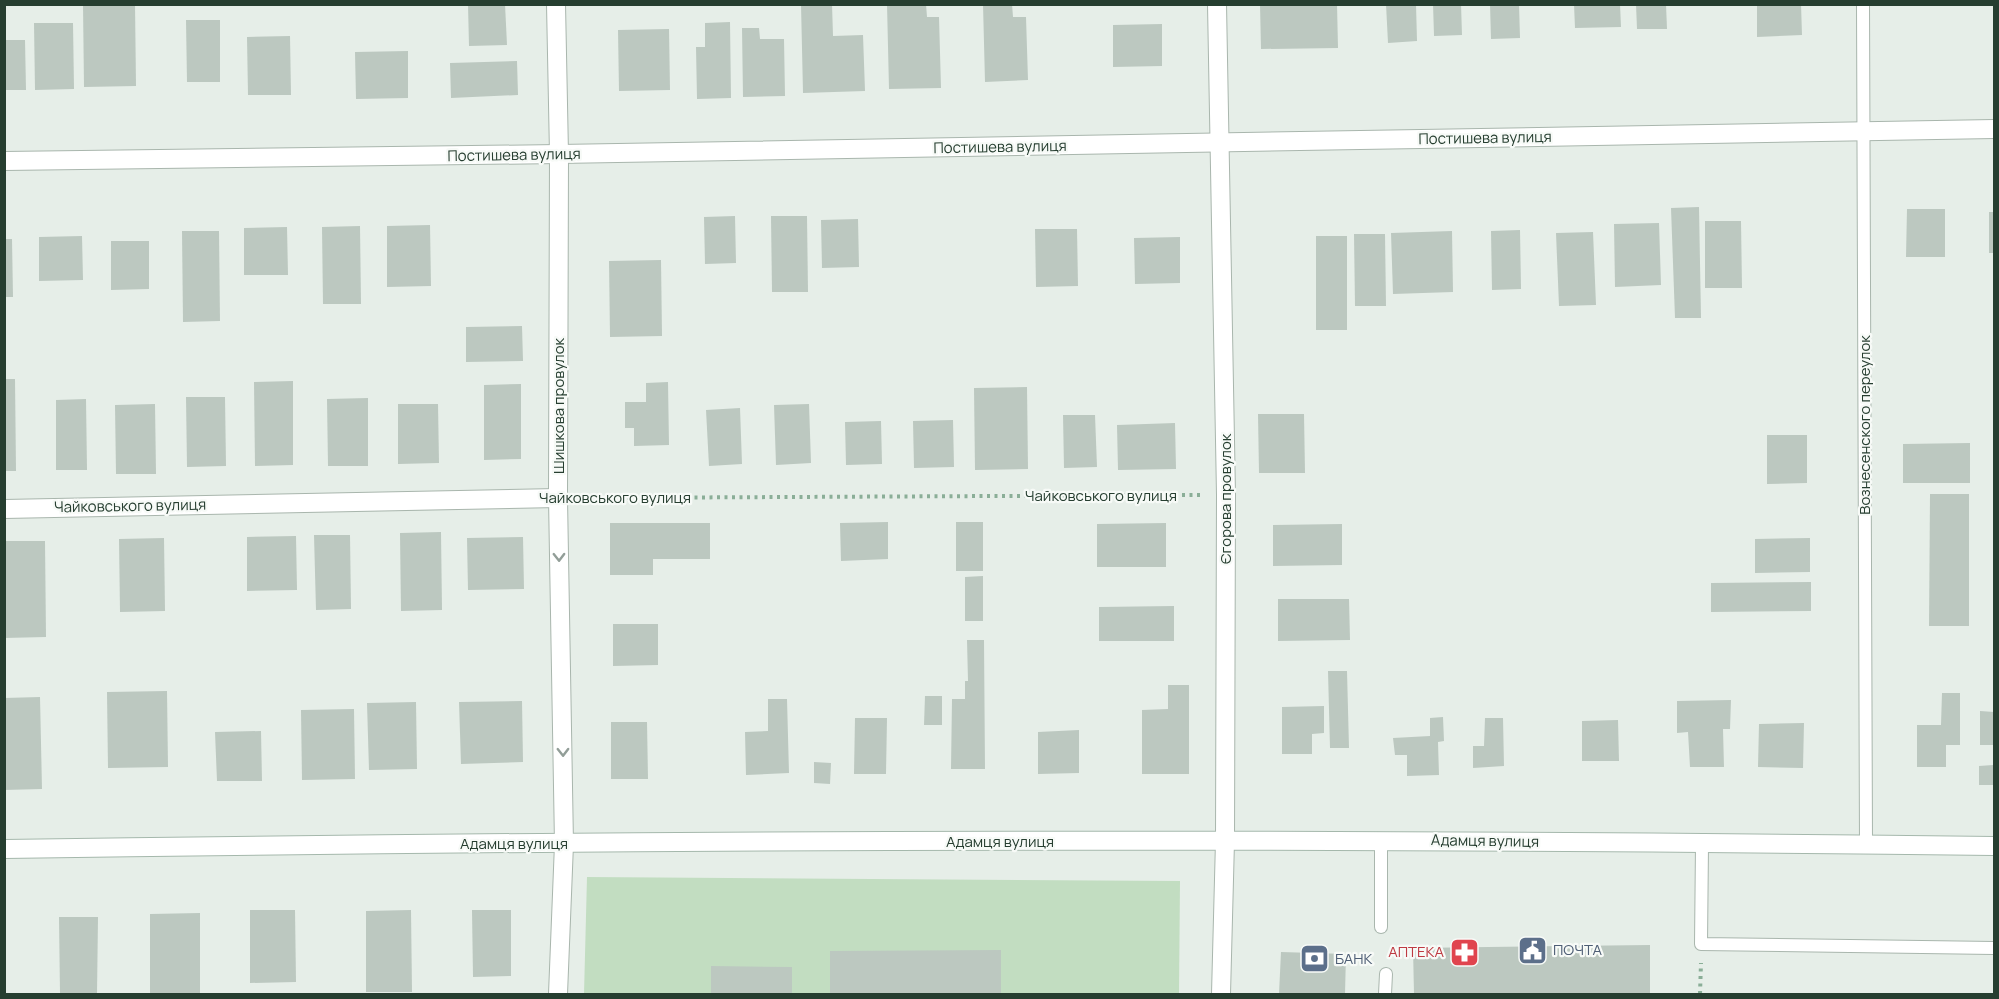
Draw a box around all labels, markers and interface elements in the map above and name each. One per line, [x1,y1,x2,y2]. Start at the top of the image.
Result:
street label: Постишева вулиця [1418,126,1552,149]
street label: Постишева вулиця [933,135,1067,158]
street label: Постишева вулиця [447,143,581,166]
street label: Вознесенского переулок [1854,335,1875,515]
street label: Шишкова провулок [548,337,569,474]
street label: Єгорова провулок [1215,433,1236,564]
street label: Чайковського вулиця [1025,485,1177,506]
street label: Чайковського вулиця [539,487,691,508]
street label: Чайковського вулиця [54,494,206,517]
one-way arrow [553,552,566,561]
one-way arrow [556,747,569,756]
street label: Адамця вулиця [1431,829,1539,852]
street label: Адамця вулиця [946,831,1054,852]
street label: Адамця вулиця [460,833,568,854]
public building icon: ПОЧТА [1516,934,1548,966]
pharmacy icon: АПТЕКА [1449,936,1481,968]
place label: ПОЧТА [1553,939,1603,960]
place label: АПТЕКА [1388,941,1444,962]
bank icon: БАНК [1298,943,1330,975]
place label: БАНК [1335,948,1373,969]

